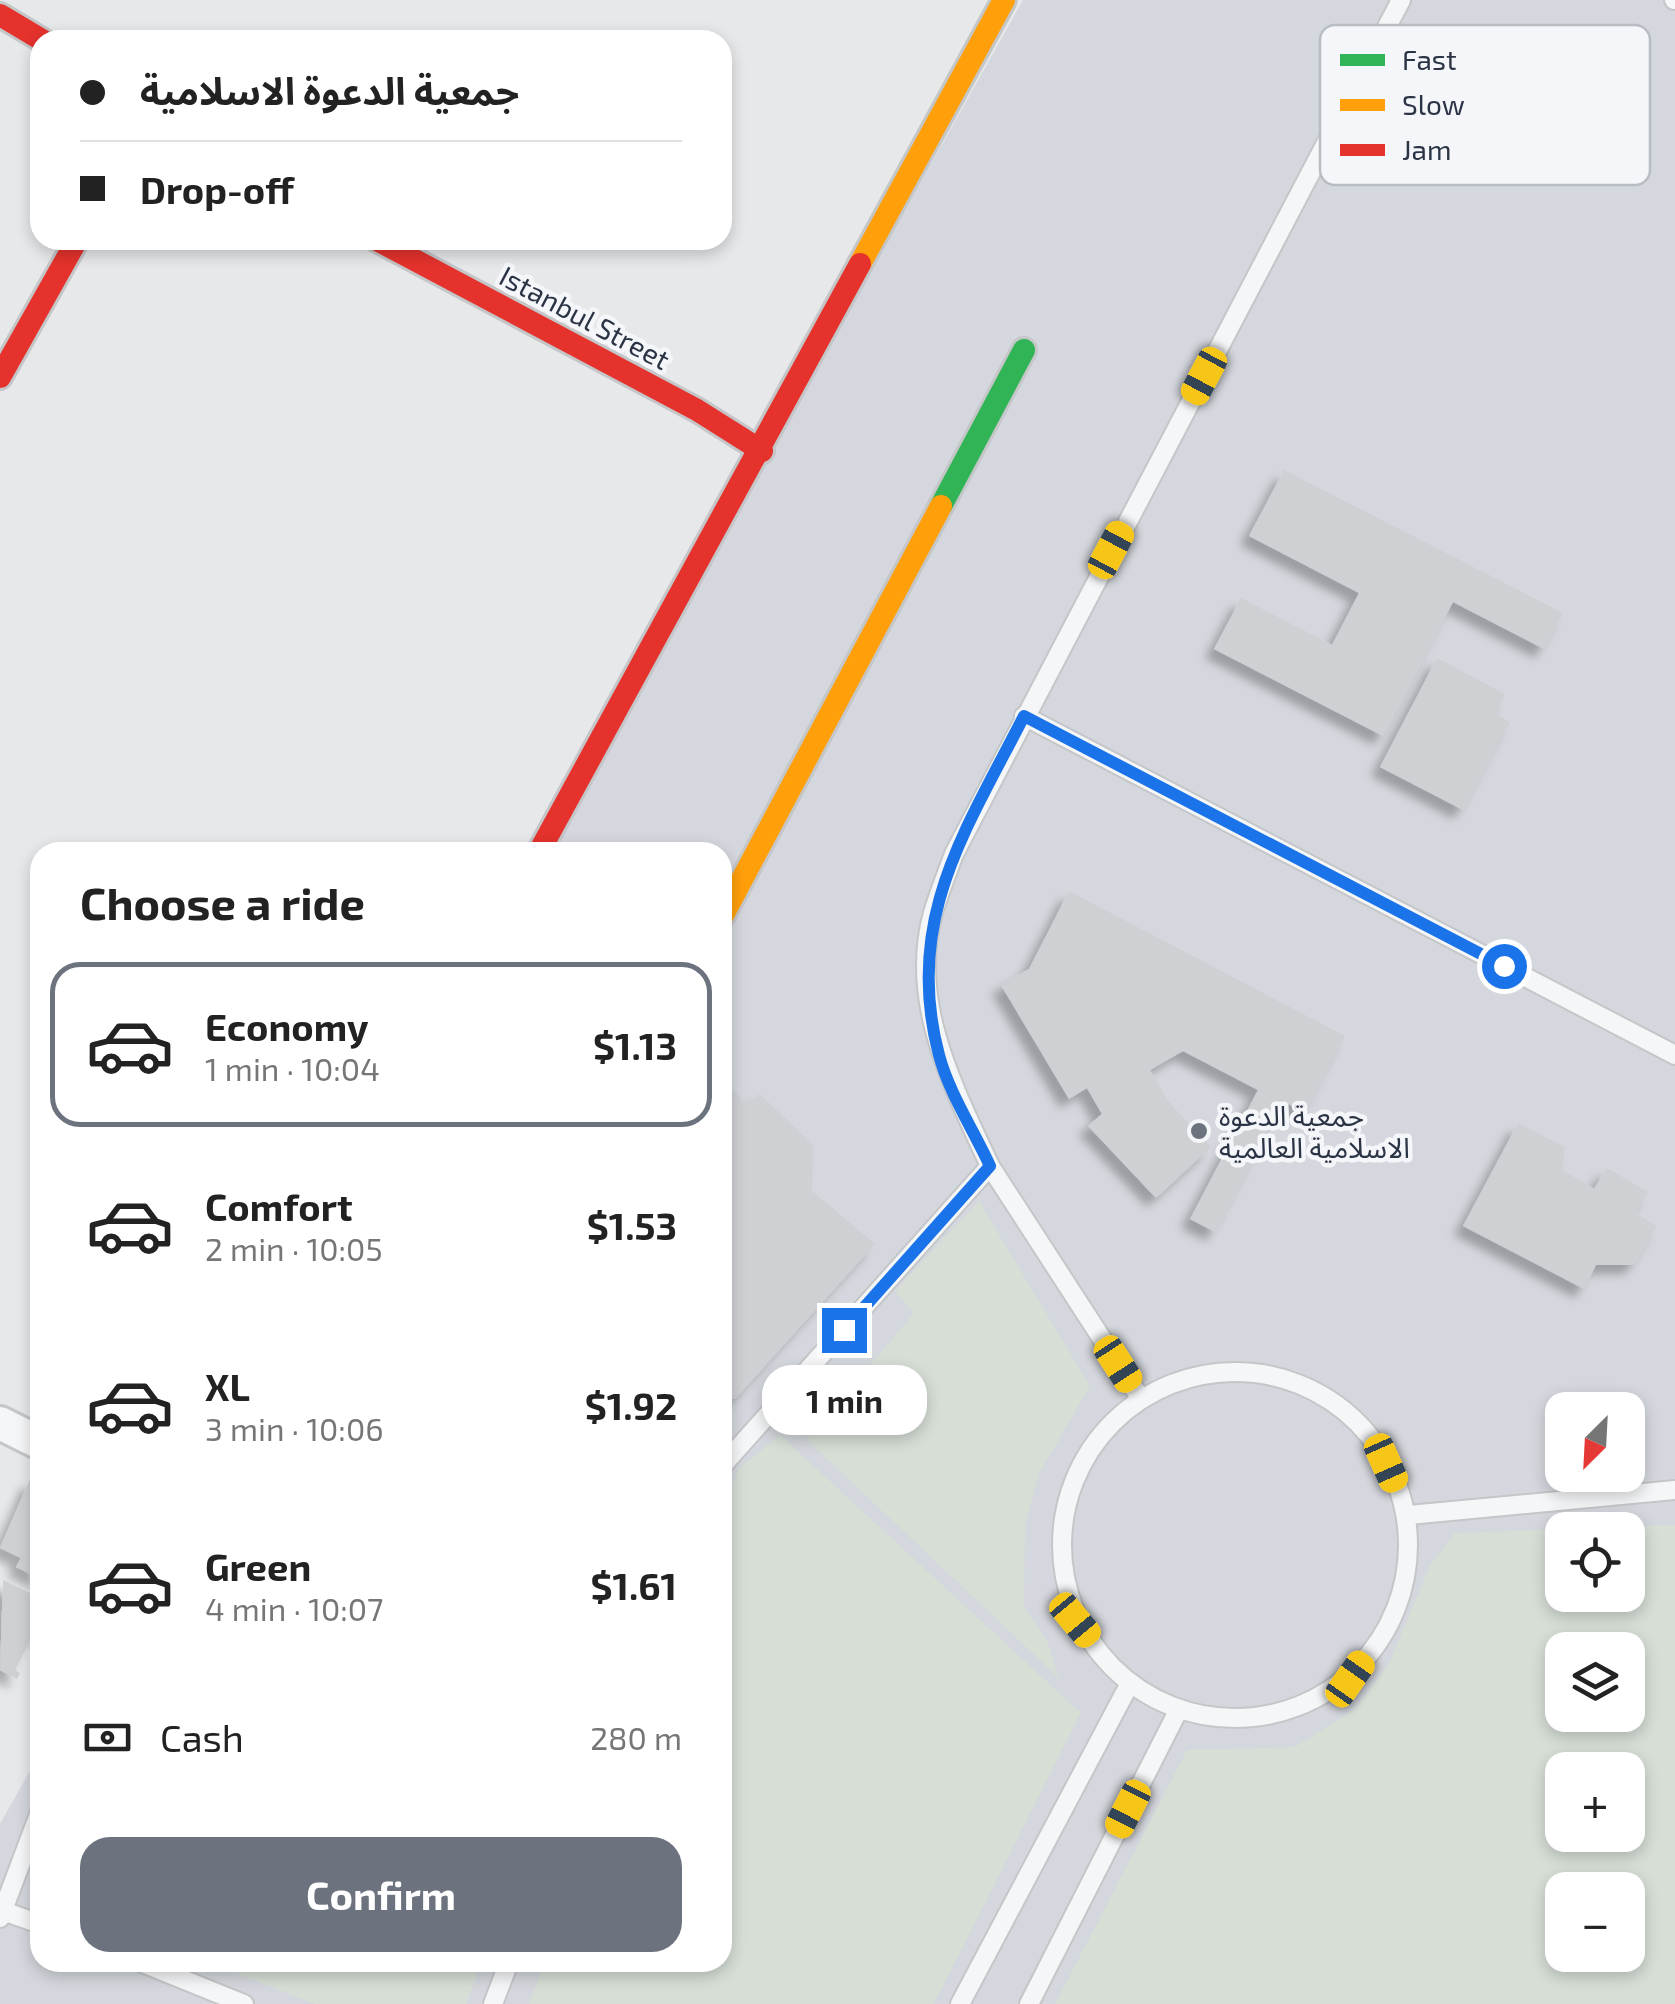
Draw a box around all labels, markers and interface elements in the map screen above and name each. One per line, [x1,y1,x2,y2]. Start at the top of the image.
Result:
legend [1320,25,1650,185]
text: Fast [1402,42,1457,76]
text: جمعية الدعوة الاسلامية [140,67,519,113]
text: Slow [1402,87,1465,121]
text: Jam [1402,132,1451,166]
text: Drop-off [140,166,294,212]
street label: Istanbul Street [494,258,676,376]
car [1177,342,1231,410]
car [1084,516,1138,584]
text: Choose a ride [80,875,365,929]
route start [1482,944,1527,989]
icon: car [85,1000,175,1090]
text: Economy [205,1003,369,1049]
text: $1.13 [593,1022,677,1068]
text: 1 min · 10:04 [205,1049,380,1087]
place label: جمعية الدعوة الاسلامية العالمية [1219,1098,1410,1164]
marker: جمعية الدعوة الاسلامية العالمية [1188,1120,1210,1142]
icon: car [85,1180,175,1270]
text: Comfort [205,1183,353,1229]
text: $1.53 [587,1202,677,1248]
text: 2 min · 10:05 [205,1229,383,1267]
route end [822,1308,867,1353]
car [1089,1331,1147,1397]
icon: car [85,1360,175,1450]
text: XL [205,1363,250,1409]
callout: 1 min [762,1365,926,1435]
text: 1 min [806,1381,883,1419]
text: $1.92 [585,1382,677,1428]
north arrow [1545,1392,1645,1492]
map controls [1545,1392,1645,1972]
text: 3 min · 10:06 [205,1409,384,1447]
car [1360,1429,1412,1497]
button: locate [1545,1512,1645,1612]
icon: car [85,1540,175,1630]
text: Green [205,1543,311,1589]
text: $1.61 [590,1562,677,1608]
car [1044,1587,1106,1653]
text: 4 min · 10:07 [205,1589,383,1627]
button: layers [1545,1632,1645,1732]
car [1321,1646,1379,1712]
icon: cash [80,1710,135,1765]
text: Cash [160,1714,244,1760]
text: 280 m [590,1718,682,1756]
button: + [1545,1752,1645,1852]
car [1101,1775,1155,1843]
button: Confirm [80,1837,682,1952]
button: − [1545,1872,1645,1972]

